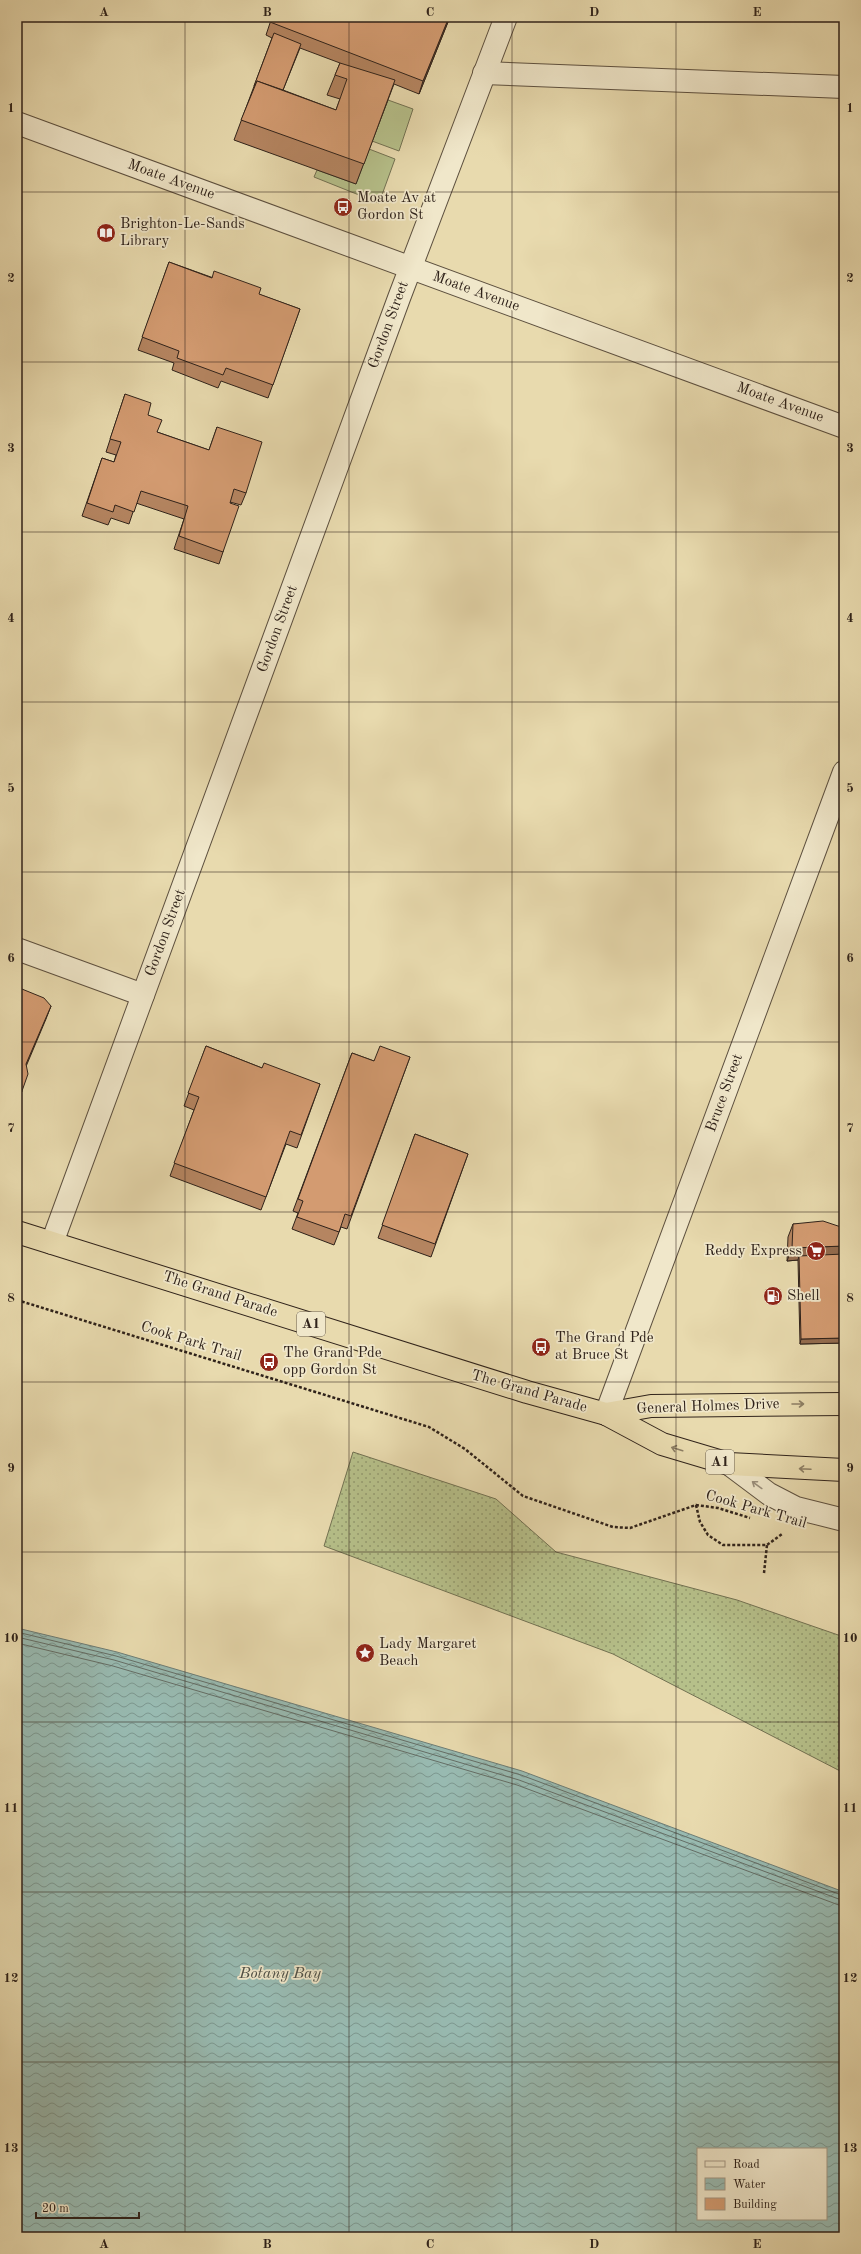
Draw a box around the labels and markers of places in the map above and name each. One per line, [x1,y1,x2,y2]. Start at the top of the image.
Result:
place label: Moate Av at Gordon St [357,191,436,223]
bus stop icon: Moate Av at Gordon St [332,196,354,218]
place label: Brighton-Le-Sands Library [120,217,245,249]
library icon: Brighton-Le-Sands Library [95,222,117,244]
supermarket icon: Reddy Express [805,1240,827,1262]
place label: Reddy Express [705,1244,802,1259]
fuel station icon: Shell [762,1285,784,1307]
place label: Shell [787,1289,819,1304]
place label: The Grand Pde at Bruce St [555,1331,654,1363]
bus stop icon: The Grand Pde at Bruce St [530,1336,552,1358]
place label: The Grand Pde opp Gordon St [283,1346,382,1378]
bus stop icon: The Grand Pde opp Gordon St [258,1351,280,1373]
place label: Lady Margaret Beach [379,1637,476,1669]
place icon: Lady Margaret Beach [354,1642,376,1664]

